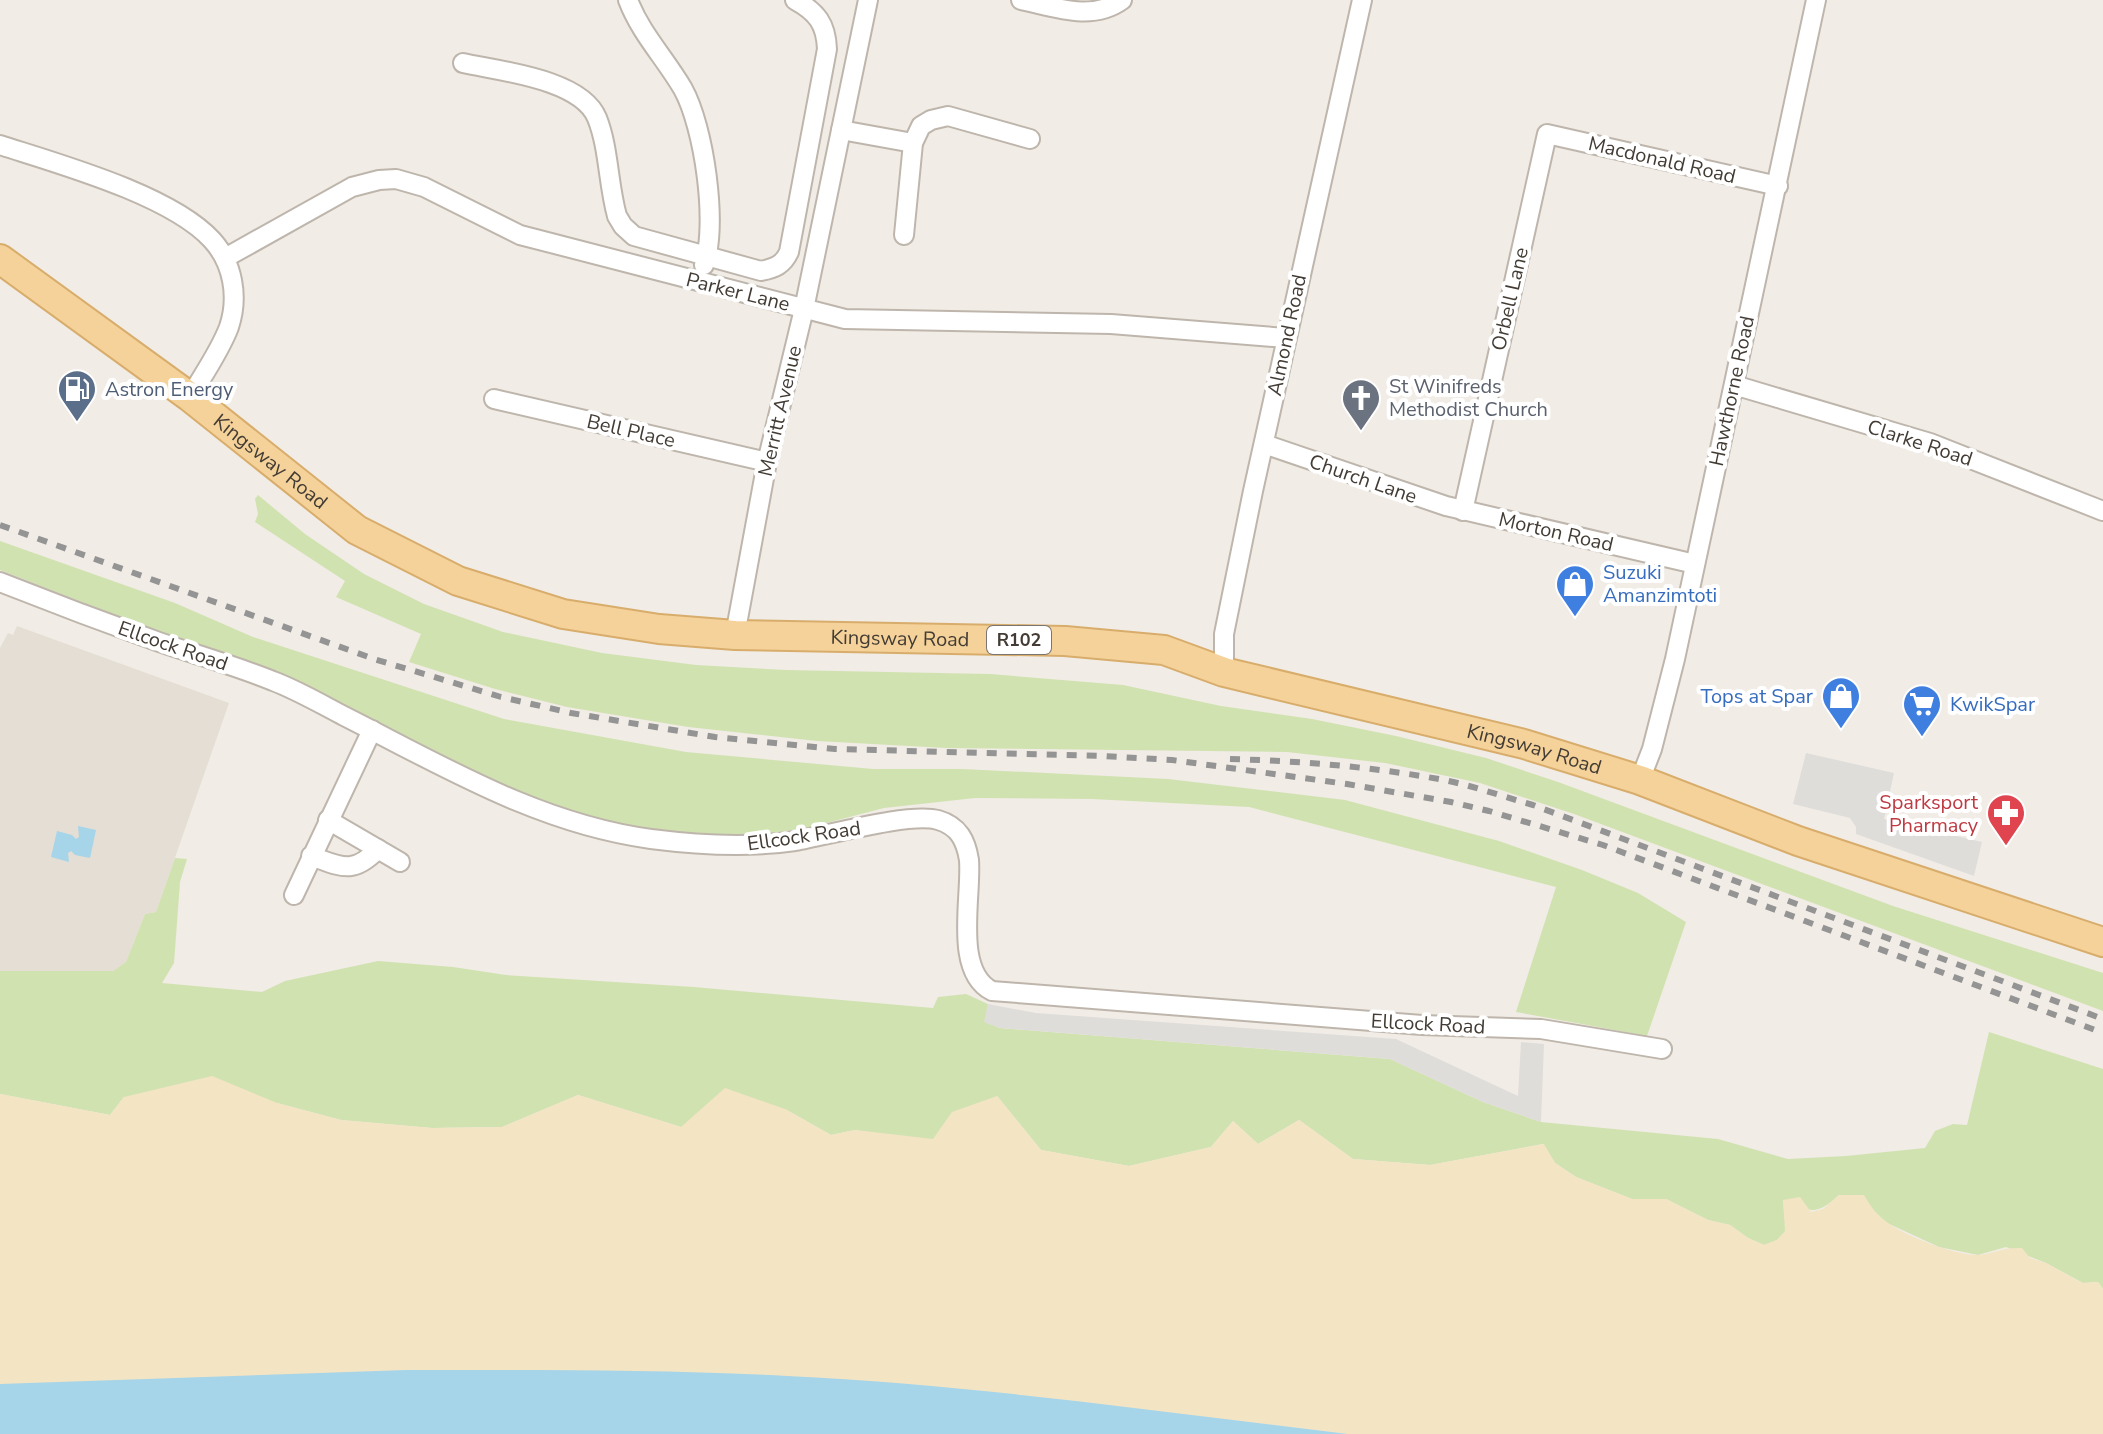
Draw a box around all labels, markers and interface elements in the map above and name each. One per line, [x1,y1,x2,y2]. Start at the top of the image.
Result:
street label: Macdonald Road [1586,130,1738,190]
street label: Orbell Lane [1485,245,1535,353]
street label: Parker Lane [683,266,793,318]
street label: Almond Road [1261,272,1313,398]
street label: Hawthorne Road [1703,313,1761,469]
street label: Merritt Avenue [752,343,808,479]
fuel station icon: Astron Energy [56,368,98,423]
place label: St Winifreds Methodist Church [1389,373,1548,423]
place label: Astron Energy [105,376,234,403]
church icon: St Winifreds Methodist Church [1340,377,1382,432]
street label: Kingsway Road [208,407,333,515]
street label: Bell Place [584,408,678,454]
street label: Clarke Road [1864,413,1976,473]
street label: Church Lane [1306,448,1420,510]
street label: Morton Road [1496,506,1616,558]
place label: Suzuki Amanzimtoti [1603,559,1717,609]
shop icon: Suzuki Amanzimtoti [1554,563,1596,618]
street label: Ellcock Road [114,615,232,677]
street label: Kingsway Road [830,623,970,653]
road number: R102 [987,626,1051,654]
shop icon: Tops at Spar [1820,675,1862,730]
place label: Tops at Spar [1700,683,1813,710]
supermarket icon: KwikSpar [1901,683,1943,738]
place label: KwikSpar [1950,691,2035,718]
street label: Kingsway Road [1464,717,1605,781]
place label: Sparksport Pharmacy [1879,789,1979,839]
pharmacy icon: Sparksport Pharmacy [1985,792,2027,847]
street label: Ellcock Road [745,815,863,857]
street label: Ellcock Road [1370,1008,1486,1040]

